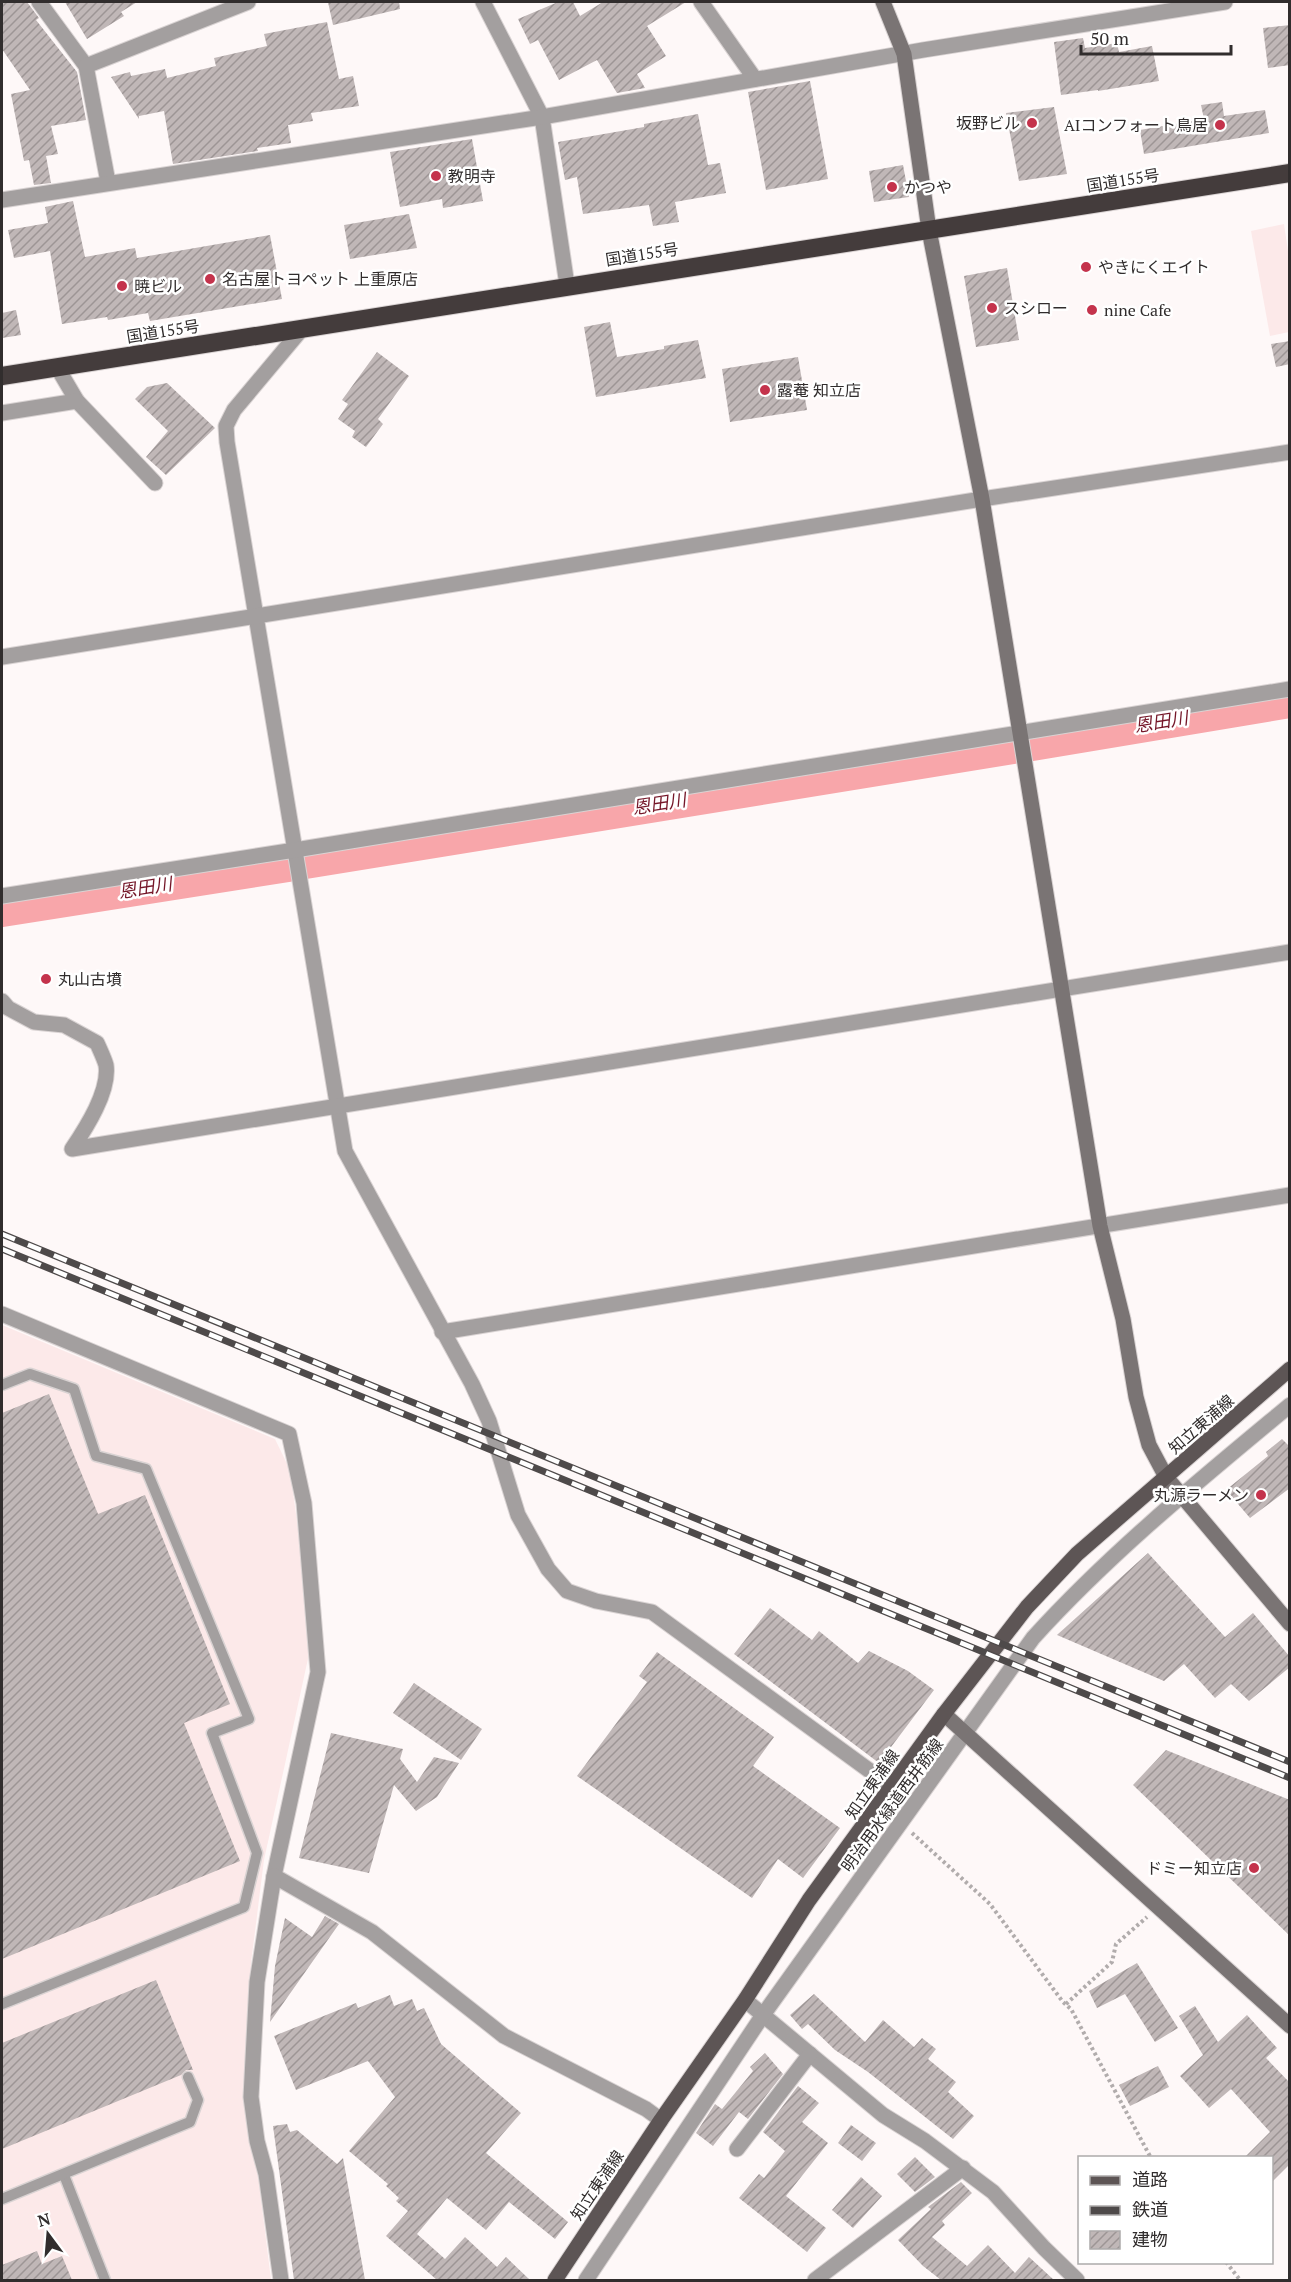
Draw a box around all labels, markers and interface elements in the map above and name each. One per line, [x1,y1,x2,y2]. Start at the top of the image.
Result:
scale bar [1081,18,1231,56]
text: 50 m [1090,26,1130,50]
place label: 坂野ビル [956,112,1020,134]
place label: AIコンフォート鳥居 [1064,114,1208,136]
marker: 坂野ビル [1025,116,1039,130]
marker: AIコンフォート鳥居 [1213,118,1227,132]
street label: 国道155号 [1085,163,1161,197]
place label: 教明寺 [448,165,496,187]
marker: 教明寺 [429,169,443,183]
place label: かつや [904,176,952,198]
marker: かつや [885,180,899,194]
street label: 国道155号 [604,237,680,271]
place label: やきにくエイト [1098,256,1210,278]
marker: やきにくエイト [1079,260,1093,274]
place label: 名古屋トヨペット 上重原店 [222,268,418,290]
marker: 名古屋トヨペット 上重原店 [203,272,217,286]
place label: 暁ビル [134,275,182,297]
marker: 暁ビル [115,279,129,293]
place label: スシロー [1004,297,1068,319]
place label: nine Cafe [1104,299,1171,321]
marker: スシロー [985,301,999,315]
marker: nine Cafe [1085,303,1099,317]
street label: 国道155号 [125,314,201,348]
place label: 露菴 知立店 [777,379,861,401]
marker: 露菴 知立店 [758,383,772,397]
water label: 恩田川 [1132,705,1192,737]
water label: 恩田川 [630,787,690,819]
water label: 恩田川 [116,871,176,903]
place label: 丸山古墳 [58,968,122,990]
marker: 丸山古墳 [39,972,53,986]
street label: 知立東浦線 [1164,1389,1238,1459]
place label: 丸源ラーメン [1154,1484,1249,1506]
marker: 丸源ラーメン [1254,1488,1268,1502]
street label: 明治用水緑道西井筋線 [836,1734,948,1876]
street label: 知立東浦線 [840,1745,904,1823]
place label: ドミー知立店 [1146,1857,1242,1879]
marker: ドミー知立店 [1247,1861,1261,1875]
street label: 知立東浦線 [566,2146,628,2224]
legend [1078,2156,1273,2264]
text: 道路 [1132,2167,1168,2191]
text: 鉄道 [1132,2197,1168,2221]
north arrow [18,2204,78,2264]
text: N [35,2207,53,2232]
text: 建物 [1132,2227,1168,2251]

